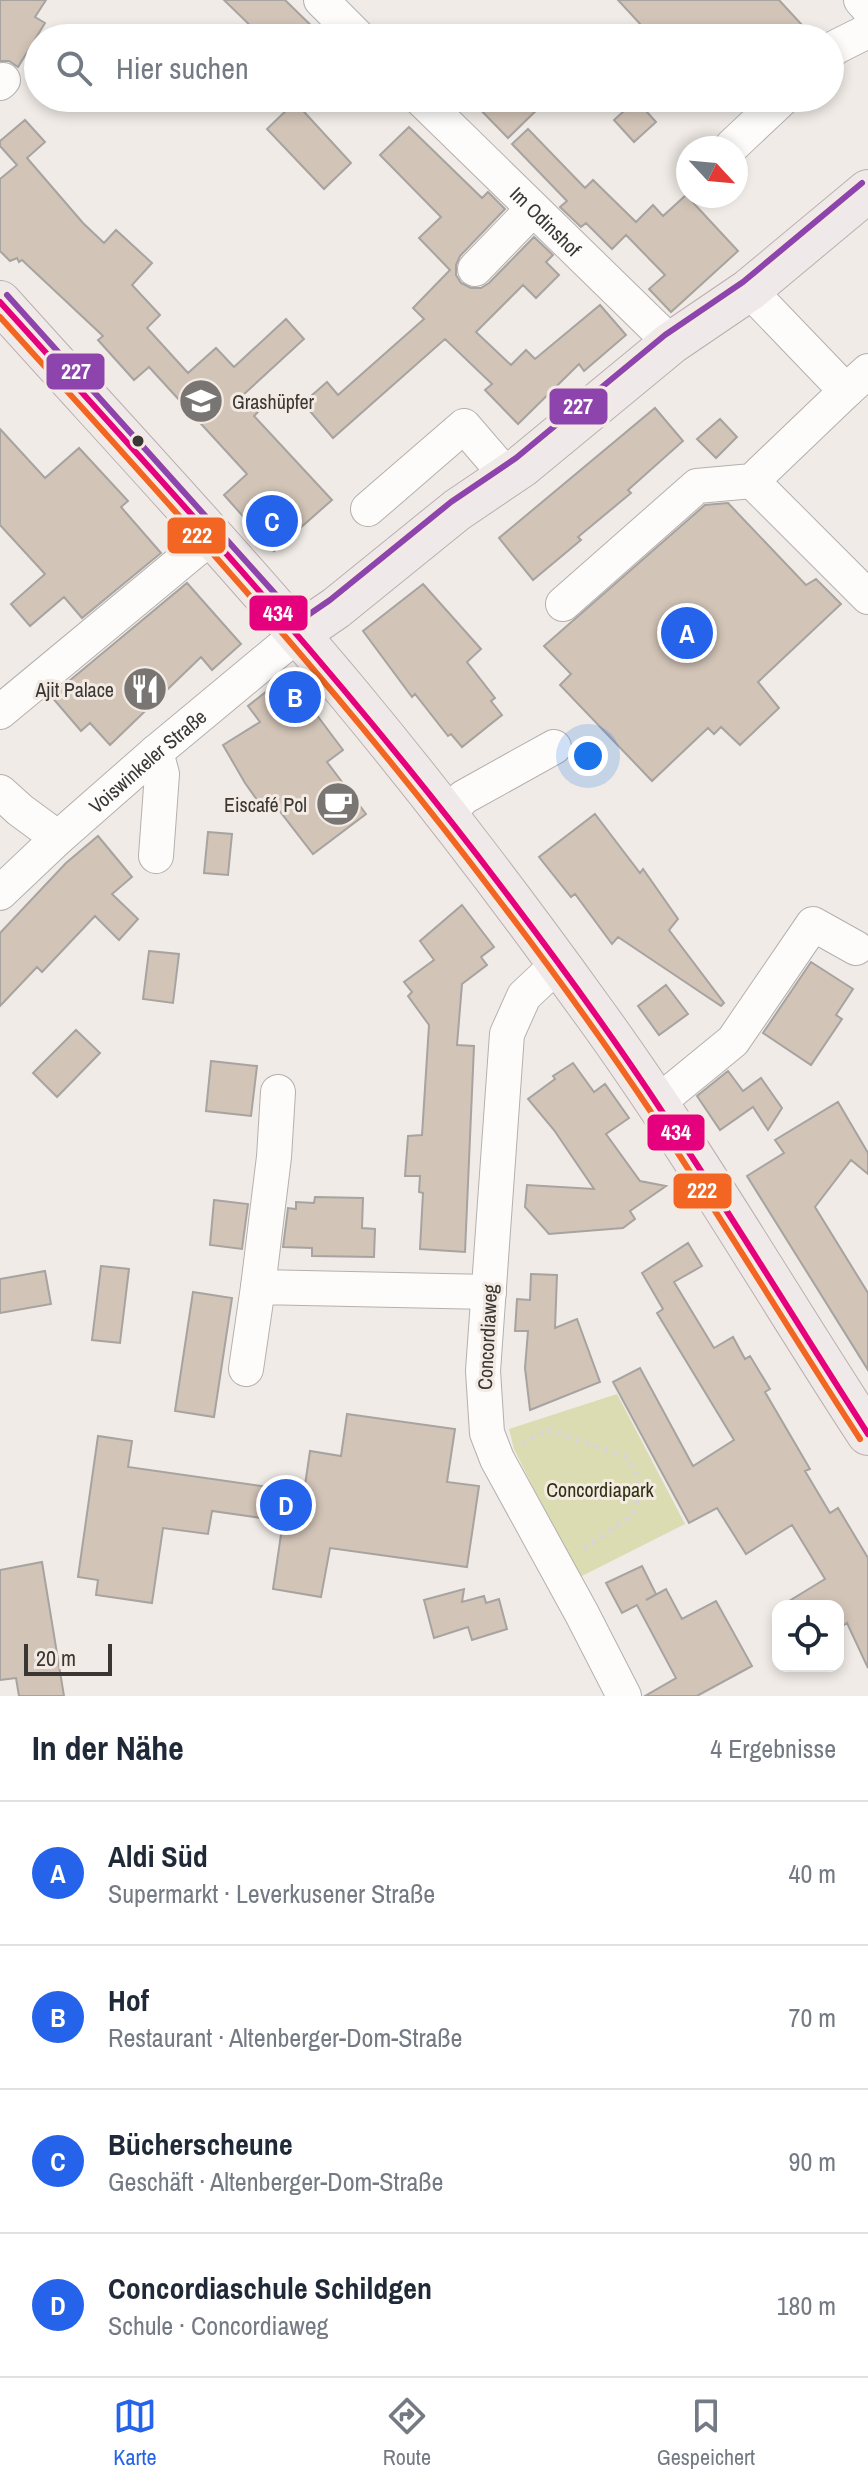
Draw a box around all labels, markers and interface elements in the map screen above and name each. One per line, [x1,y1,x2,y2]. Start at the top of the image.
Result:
search box [24,24,844,112]
icon: search [52,46,96,90]
text: Hier suchen [116,48,249,88]
north arrow [676,136,748,208]
street label: Im Odinshof [505,180,588,262]
line badge: 227 [45,352,106,391]
text: 227 [61,356,91,386]
school or university icon: Grashüpfer [177,377,225,425]
line badge: 227 [548,387,609,426]
place label: Grashüpfer [232,388,315,415]
text: 227 [563,391,593,421]
unlabelled marker [130,433,146,449]
pin: C [246,491,298,551]
line badge: 222 [166,516,227,555]
text: 222 [182,520,212,550]
line badge: 434 [248,594,309,632]
text: 434 [263,598,293,628]
pin: A [661,603,713,663]
restaurant icon: Ajit Palace [121,665,169,713]
pin: B [269,667,321,727]
place label: Ajit Palace [35,676,114,703]
street label: Voiswinkeler Straße [83,703,212,819]
your location [568,736,608,776]
cafe icon: Eiscafé Pol [314,780,362,828]
place label: Eiscafé Pol [224,791,307,818]
line badge: 434 [646,1113,706,1152]
text: 434 [661,1117,691,1147]
line badge: 222 [672,1172,733,1210]
text: 222 [687,1175,717,1205]
street label: Concordiaweg [471,1283,503,1391]
pin: D [260,1475,312,1535]
park label: Concordiapark [546,1476,655,1503]
map controls [772,1600,844,1672]
button: locate [772,1600,844,1672]
scale bar [24,1640,112,1676]
text: 20 m [36,1643,76,1673]
text: In der Nähe [32,1725,184,1771]
text: 4 Ergebnisse [710,1731,836,1766]
text: Aldi Süd [108,1836,208,1876]
text: A [50,1856,66,1891]
text: 40 m [789,1856,836,1891]
text: Supermarkt · Leverkusener Straße [108,1876,435,1911]
text: Hof [108,1980,149,2020]
text: B [50,2000,66,2035]
text: 70 m [789,2000,836,2035]
text: Restaurant · Altenberger-Dom-Straße [108,2020,462,2055]
text: Bücherscheune [108,2124,293,2164]
text: C [50,2144,66,2179]
text: 90 m [789,2144,836,2179]
text: Geschäft · Altenberger-Dom-Straße [108,2164,443,2199]
text: Concordiaschule Schildgen [108,2268,432,2308]
text: D [50,2288,66,2323]
text: 180 m [777,2288,836,2323]
text: Schule · Concordiaweg [108,2308,328,2343]
tab: Karte [113,2394,157,2472]
tab: Route [383,2394,431,2472]
tab: Gespeichert [657,2394,755,2472]

